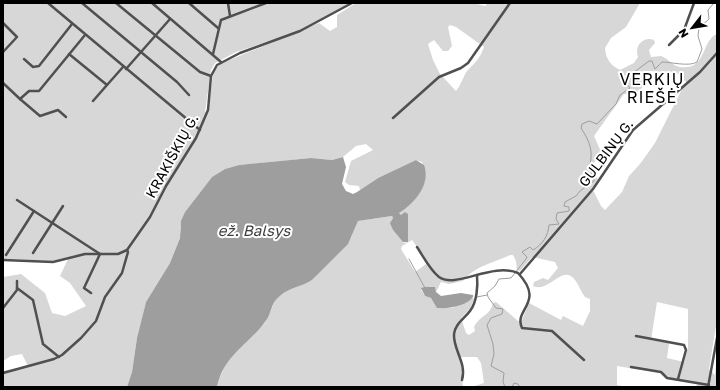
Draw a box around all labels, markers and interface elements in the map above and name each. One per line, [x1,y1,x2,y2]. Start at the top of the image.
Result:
north arrow [672,8,712,48]
text: N [675,26,691,40]
district label: VERKIŲ RIEŠĖ [619,69,685,107]
street label: KRAKIŠKIŲ G. [142,111,202,201]
street label: GULBINŲ G. [575,116,636,190]
water label: ež. Balsys [218,221,291,240]

